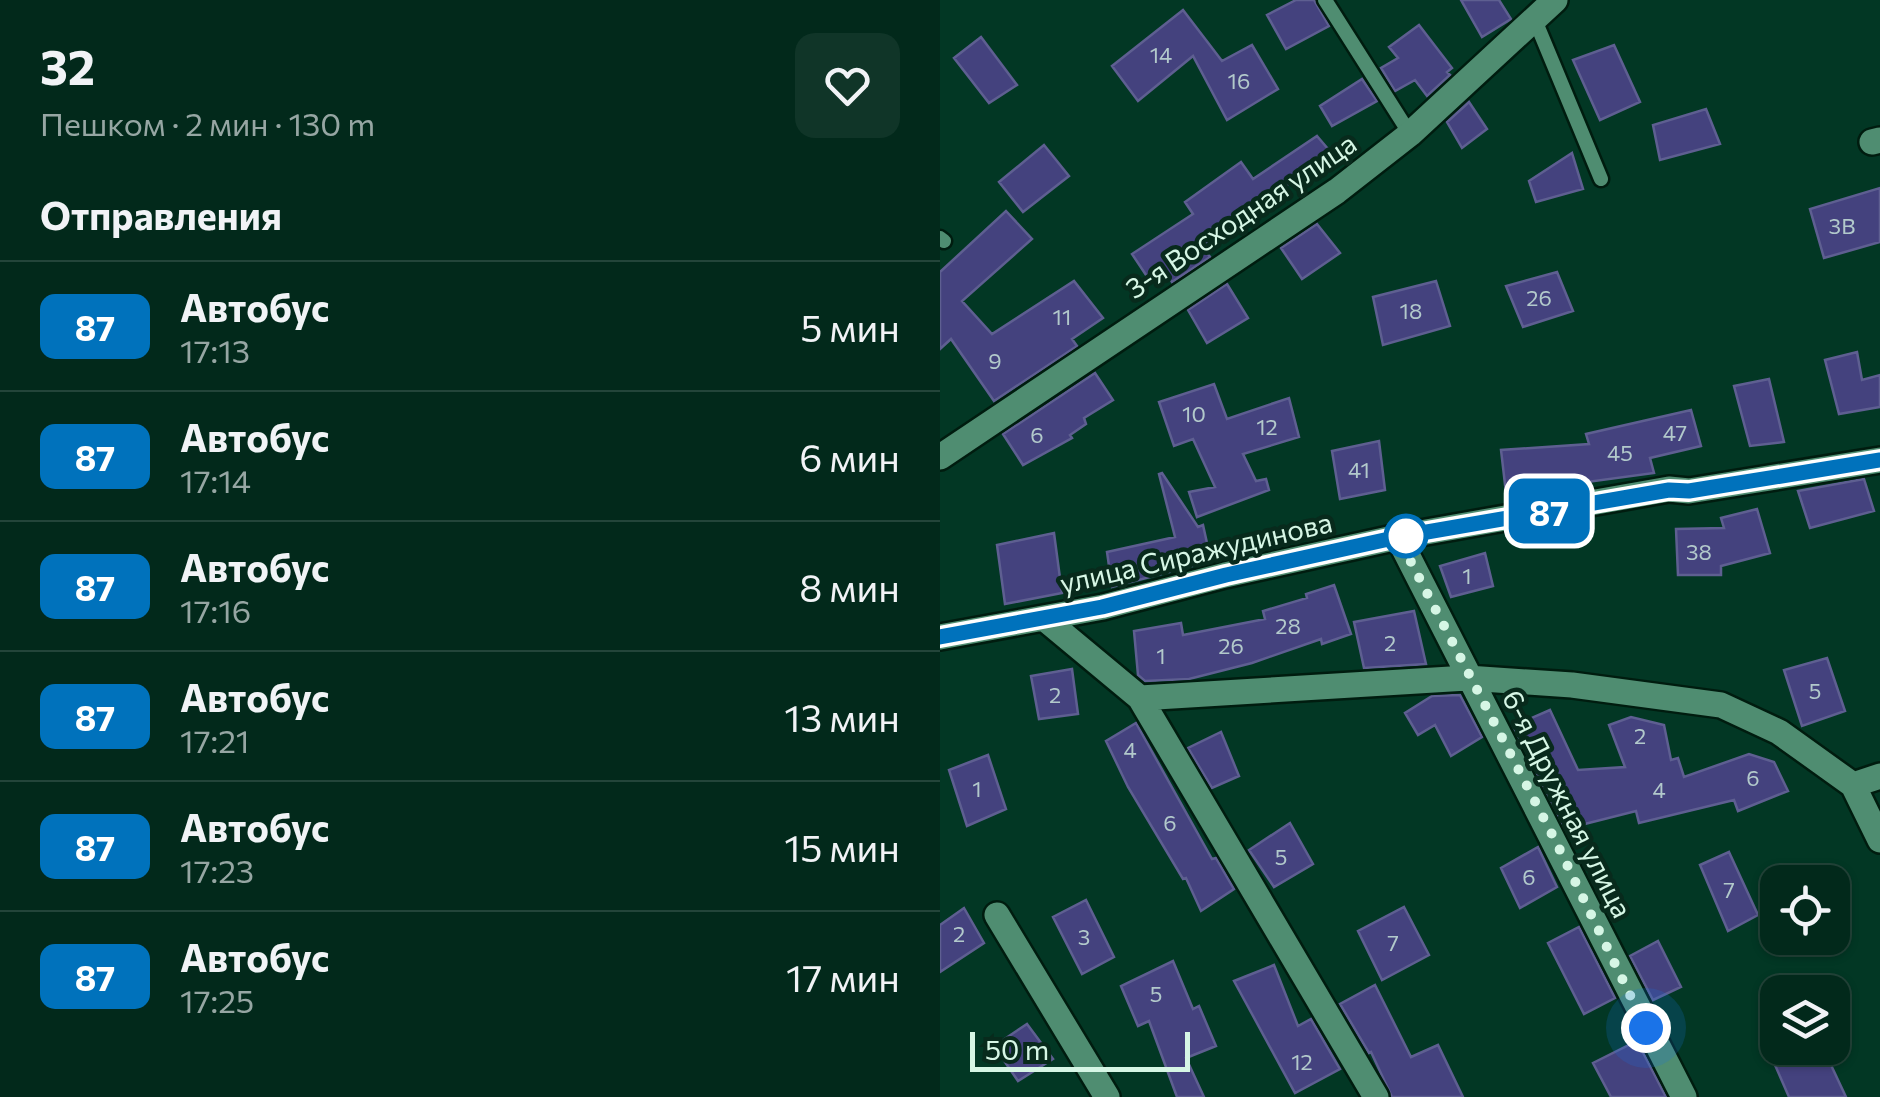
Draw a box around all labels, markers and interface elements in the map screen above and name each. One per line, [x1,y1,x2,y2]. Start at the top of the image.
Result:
button: heart [795,33,900,138]
text: 32 [40,36,95,95]
house number: 14 [1150,41,1172,68]
house number: 16 [1228,67,1250,94]
text: Пешком · 2 мин · 130 m [40,103,375,143]
street label: 3-я Восходная улица [1119,125,1362,305]
text: Отправления [40,191,282,238]
house number: 3В [1829,212,1855,239]
text: Автобус [180,283,330,330]
house number: 26 [1526,284,1552,311]
house number: 18 [1400,297,1422,324]
text: 5 мин [800,303,900,350]
house number: 11 [1053,303,1071,330]
text: 87 [75,305,115,348]
text: 17:13 [180,330,250,370]
house number: 9 [988,347,1002,374]
house number: 10 [1182,400,1206,427]
text: Автобус [180,413,330,460]
house number: 12 [1256,413,1278,440]
house number: 47 [1663,419,1687,446]
house number: 6 [1030,421,1044,448]
text: 6 мин [799,433,900,480]
text: 87 [75,435,115,478]
house number: 45 [1607,439,1633,466]
house number: 41 [1348,456,1370,483]
text: 17:14 [180,460,251,500]
line badge: 87 [1504,478,1594,544]
text: 87 [1529,490,1569,533]
street label: улица Сиражудинова [1056,504,1335,600]
unlabelled marker [1385,515,1427,557]
house number: 38 [1686,538,1712,565]
text: Автобус [180,543,330,590]
house number: 1 [1462,562,1472,589]
text: 8 мин [799,563,900,610]
text: 87 [75,565,115,608]
text: 17:16 [180,590,251,630]
house number: 28 [1275,612,1301,639]
house number: 2 [1384,629,1396,656]
house number: 26 [1218,632,1244,659]
house number: 1 [1156,642,1166,669]
text: Автобус [180,673,330,720]
house number: 5 [1809,677,1821,704]
house number: 2 [1049,681,1061,708]
street label: 6-я Дружная улица [1495,685,1639,923]
text: 13 мин [784,693,900,740]
text: 87 [75,695,115,738]
text: 17:21 [180,720,250,760]
house number: 2 [1634,722,1646,749]
house number: 4 [1123,736,1137,763]
house number: 6 [1746,764,1760,791]
house number: 1 [972,775,982,802]
house number: 4 [1652,776,1666,803]
text: Автобус [180,803,330,850]
house number: 6 [1163,809,1177,836]
text: 15 мин [784,823,900,870]
text: 87 [75,825,115,868]
house number: 5 [1275,843,1287,870]
text: 17:23 [180,850,254,890]
house number: 6 [1522,864,1536,890]
map controls [1760,865,1850,1065]
button: locate [1760,865,1850,955]
house number: 7 [1723,876,1735,903]
house number: 2 [953,920,965,947]
house number: 3 [1078,923,1090,950]
house number: 7 [1387,929,1399,956]
text: Автобус [180,933,330,980]
text: 17 мин [786,953,900,1000]
text: 87 [75,955,115,998]
button: layers [1760,975,1850,1065]
text: 17:25 [180,980,254,1020]
house number: 5 [1150,980,1162,1007]
your location [1621,1003,1671,1053]
scale bar [970,1027,1190,1072]
text: 50 m [985,1032,1049,1066]
house number: 12 [1291,1048,1313,1075]

